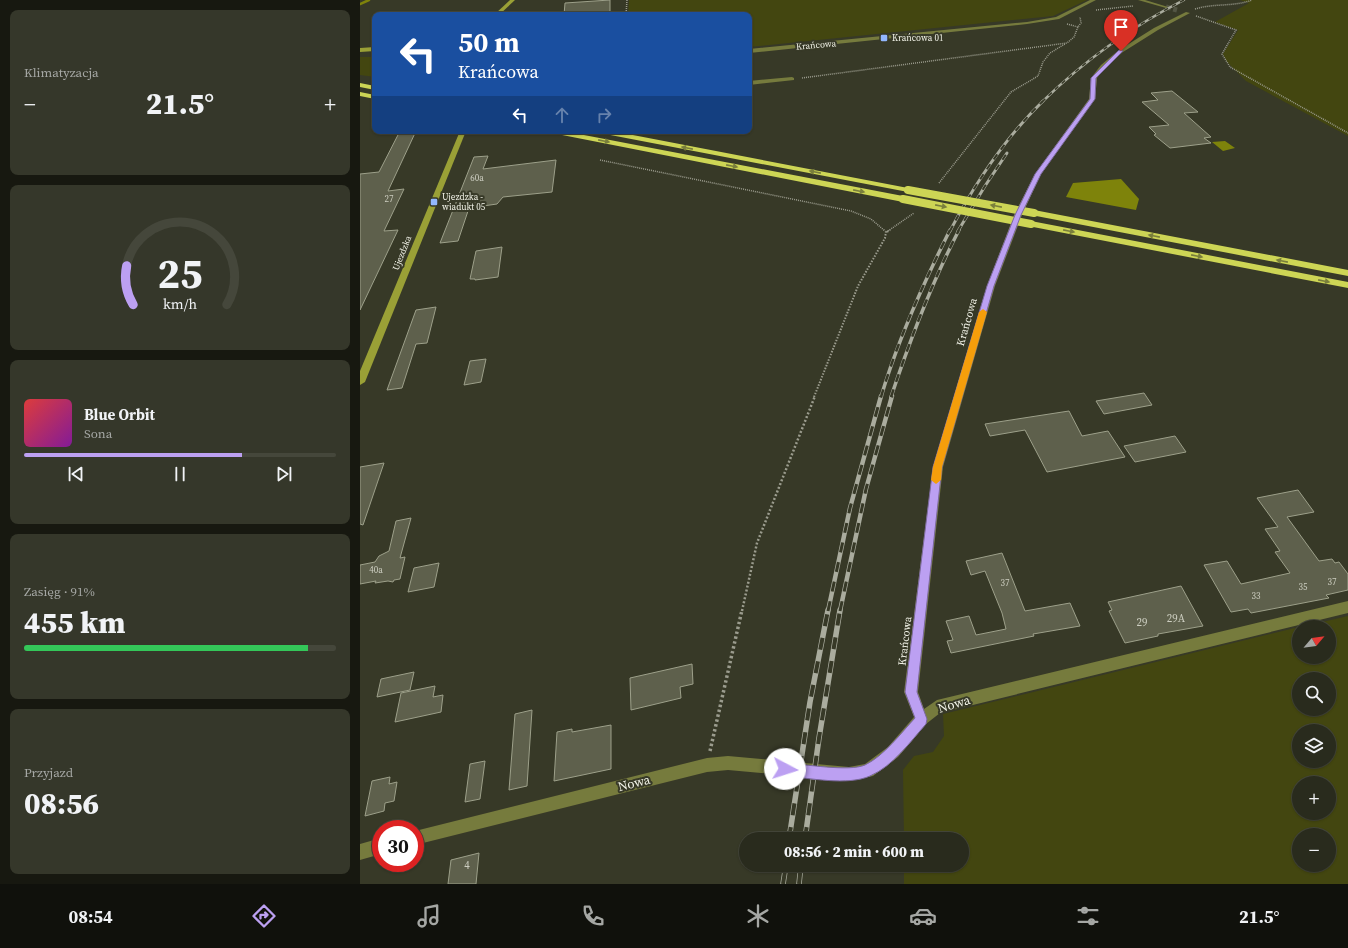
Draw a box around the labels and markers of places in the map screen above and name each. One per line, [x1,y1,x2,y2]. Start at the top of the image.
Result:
pin [1104,10,1138,51]
place label: Krańcowa 01 [892,32,943,44]
marker: Krańcowa 01 [879,33,889,43]
place label: Ujezdzka - wiadukt 05 [442,191,486,213]
marker: Ujezdzka - wiadukt 05 [429,197,439,207]

